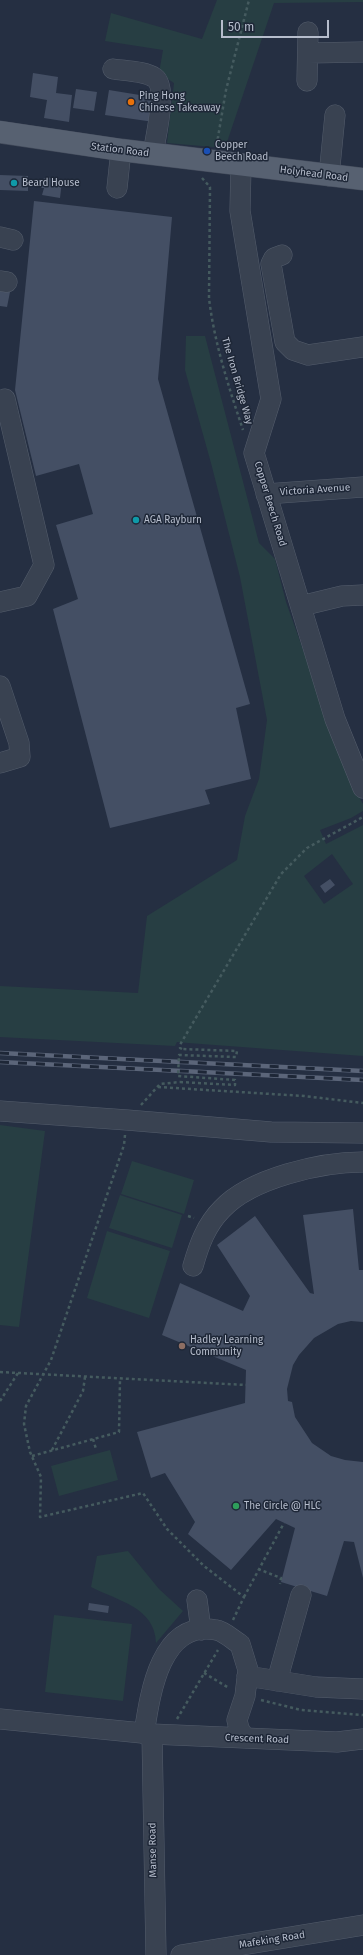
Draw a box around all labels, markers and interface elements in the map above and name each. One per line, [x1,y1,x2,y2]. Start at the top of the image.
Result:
scale bar [223,12,331,38]
text: 50 m [228,20,254,34]
place label: Ping Hong Chinese Takeaway [139,90,220,114]
marker: Ping Hong Chinese Takeaway [126,97,136,107]
place label: Copper Beech Road [215,139,268,162]
street label: Station Road [90,140,150,160]
marker: Copper Beech Road [202,146,212,156]
street label: Holyhead Road [279,164,349,184]
place label: Beard House [22,177,80,189]
marker: Beard House [9,178,19,188]
street label: The Iron Bridge Way [219,336,255,426]
street label: Copper Beech Road [251,460,289,548]
street label: Victoria Avenue [279,482,351,498]
place label: AGA Rayburn [144,514,202,526]
marker: AGA Rayburn [131,515,141,525]
place label: Hadley Learning Community [190,1334,263,1358]
marker: Hadley Learning Community [177,1341,187,1351]
place label: The Circle @ HLC [244,1500,321,1512]
marker: The Circle @ HLC [231,1501,241,1511]
street label: Crescent Road [225,1732,289,1746]
street label: Manse Road [147,1822,159,1878]
street label: Mafeking Road [238,1929,306,1951]

